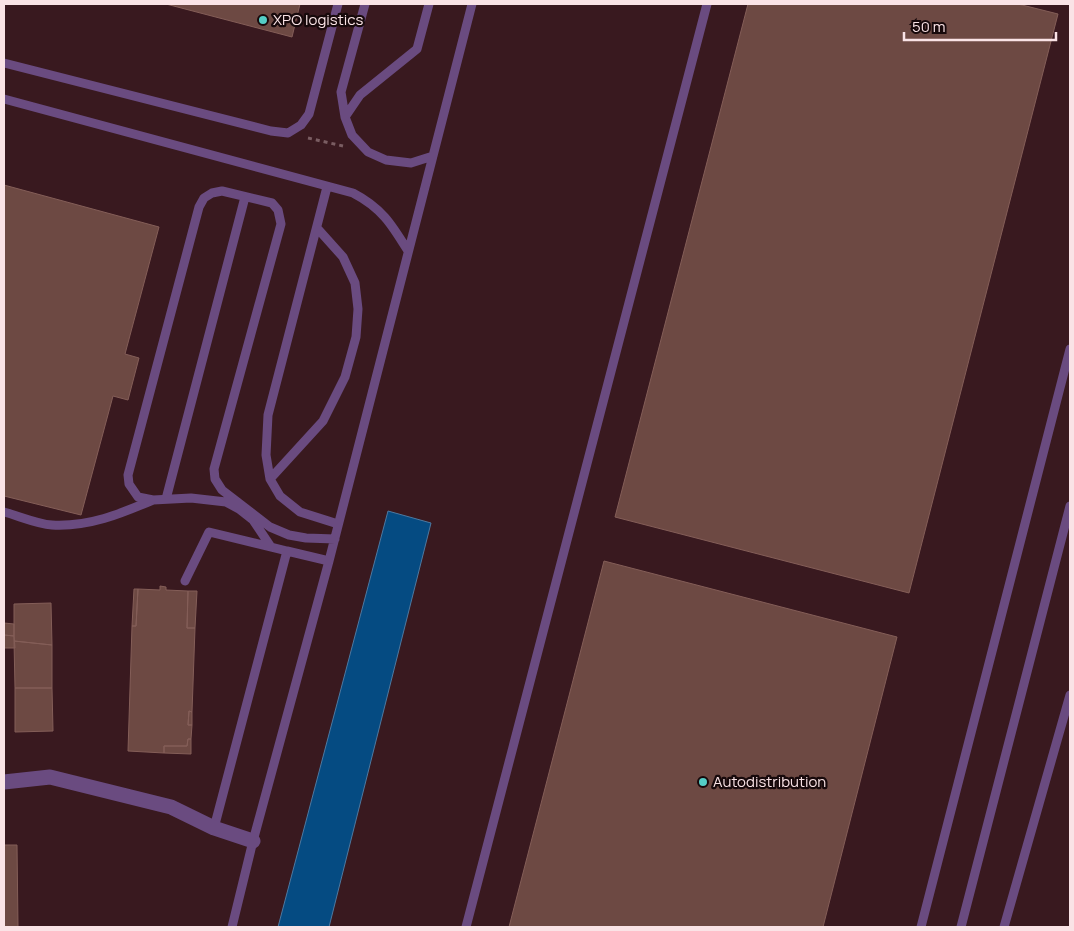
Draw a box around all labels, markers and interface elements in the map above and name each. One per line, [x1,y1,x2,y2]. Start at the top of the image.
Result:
place label: XPO logistics [273,9,363,30]
scale bar [904,10,1056,42]
marker: XPO logistics [257,14,269,26]
text: 50 m [912,16,946,37]
place label: Autodistribution [713,771,826,792]
marker: Autodistribution [697,776,709,788]

